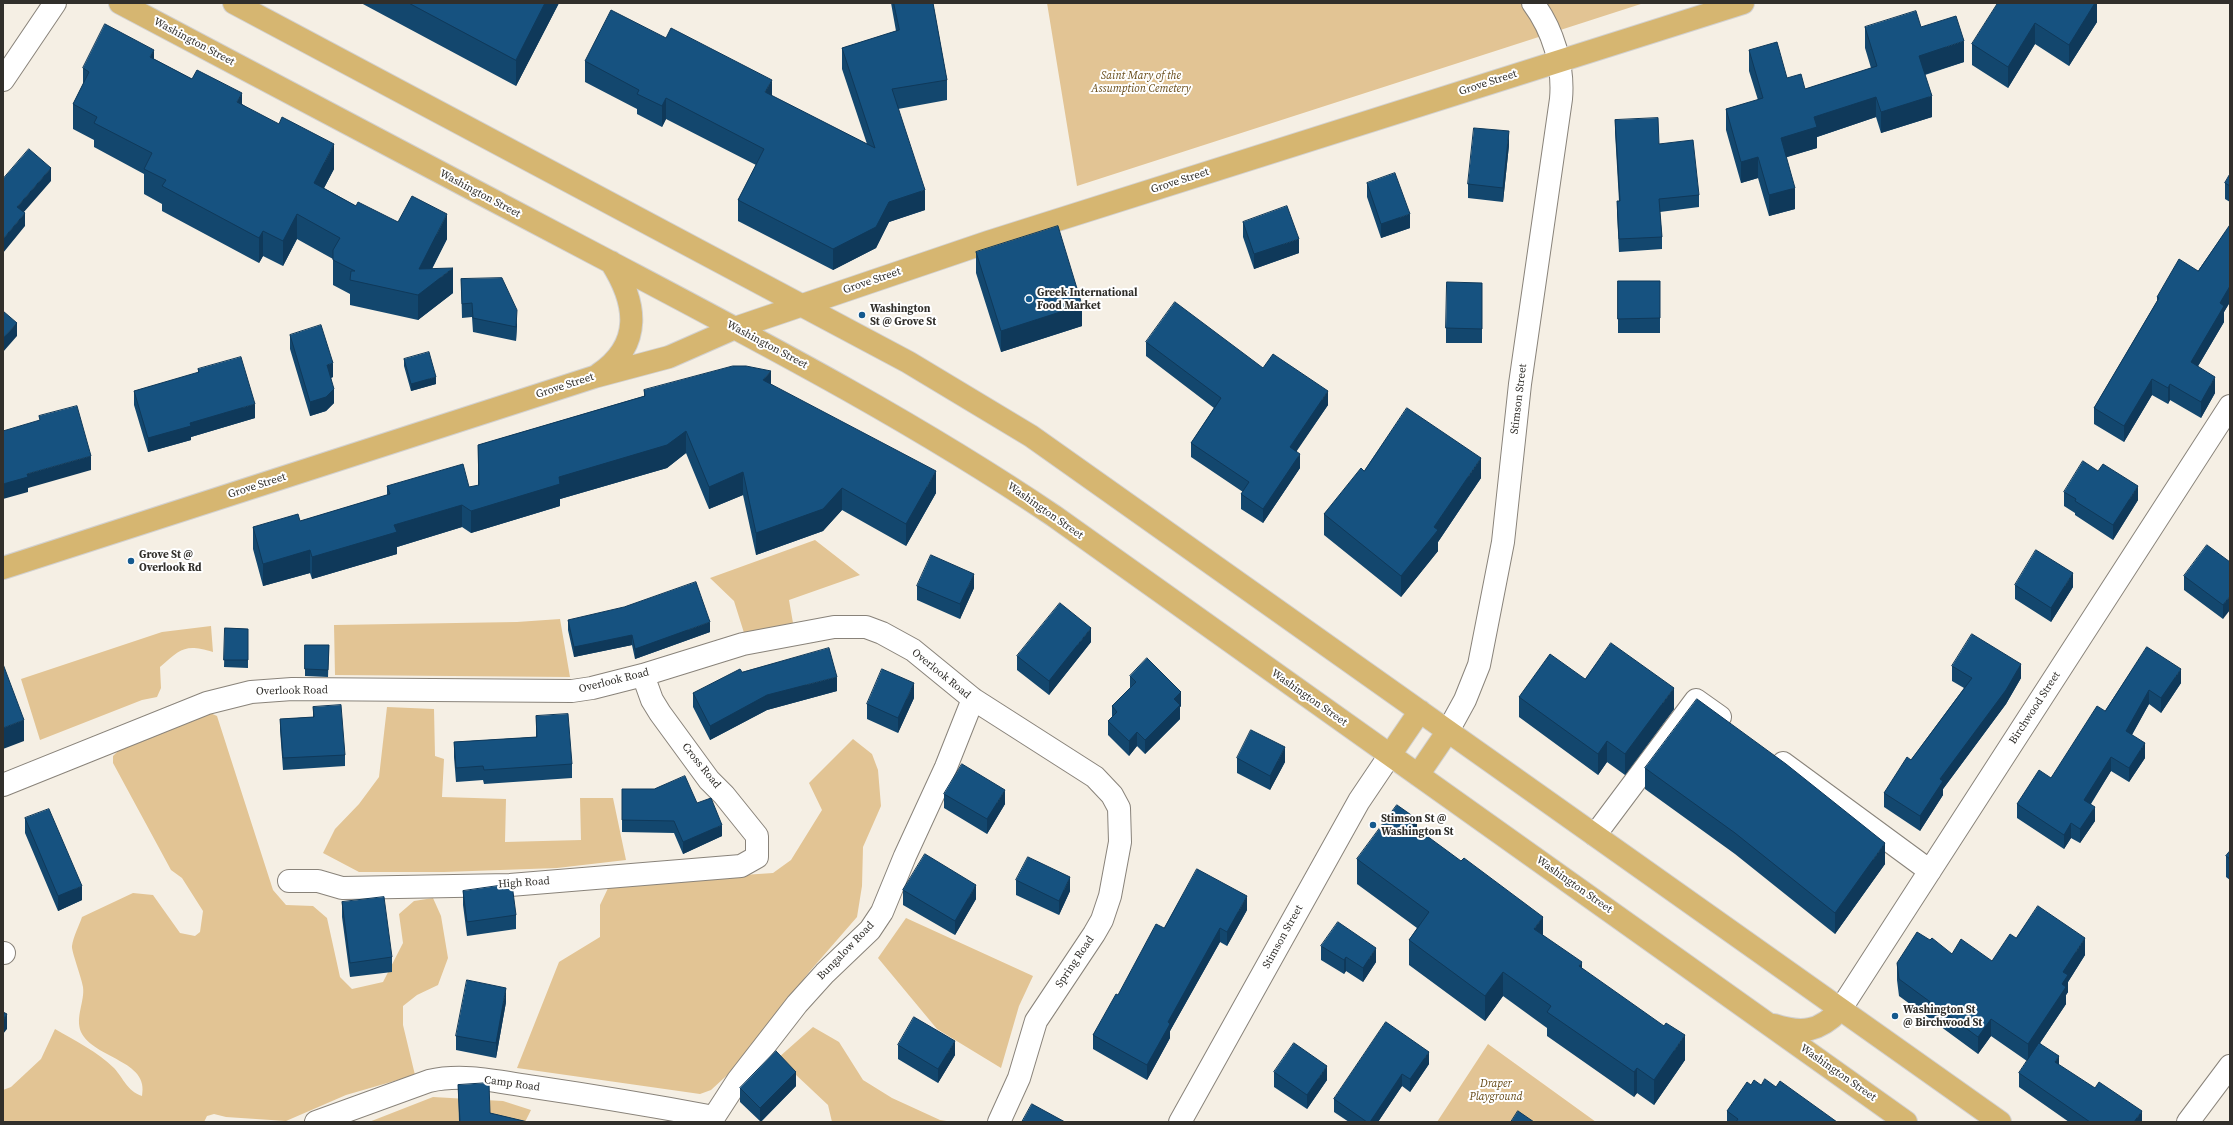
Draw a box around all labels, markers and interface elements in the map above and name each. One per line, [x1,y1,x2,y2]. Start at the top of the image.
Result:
street label: Washington Street [151,15,237,69]
street label: Grove Street [1457,67,1519,99]
park label: Saint Mary of the Assumption Cemetery [1091,69,1191,95]
street label: Grove Street [1149,165,1211,197]
street label: Washington Street [437,167,523,221]
street label: Grove Street [841,265,903,297]
place label: Greek International Food Market [1037,286,1138,312]
marker: Greek International Food Market [1024,294,1034,304]
place label: Washington St @ Grove St [870,302,936,328]
marker: Washington St @ Grove St [857,310,867,320]
street label: Washington Street [724,318,810,372]
street label: Stimson Street [1508,363,1530,435]
street label: Grove Street [534,370,596,402]
street label: Grove Street [226,470,288,502]
street label: Washington Street [1005,480,1085,542]
place label: Grove St @ Overlook Rd [139,548,202,574]
marker: Grove St @ Overlook Rd [126,556,136,566]
street label: Overlook Road [909,646,973,702]
street label: Overlook Road [577,666,651,696]
street label: Washington Street [1269,667,1349,729]
street label: Birchwood Street [2007,669,2063,747]
street label: Overlook Road [256,684,328,698]
street label: Cross Road [679,741,723,791]
place label: Stimson St @ Washington St [1381,812,1454,838]
marker: Stimson St @ Washington St [1368,820,1378,830]
street label: Washington Street [1534,854,1614,916]
street label: High Road [498,875,550,891]
street label: Stimson Street [1260,903,1306,971]
street label: Bungalow Road [815,919,877,983]
street label: Spring Road [1053,934,1097,990]
place label: Washington St @ Birchwood St [1903,1003,1982,1029]
marker: Washington St @ Birchwood St [1890,1011,1900,1021]
street label: Washington Street [1798,1042,1878,1104]
street label: Camp Road [483,1074,541,1094]
park label: Draper Playground [1469,1077,1523,1103]

